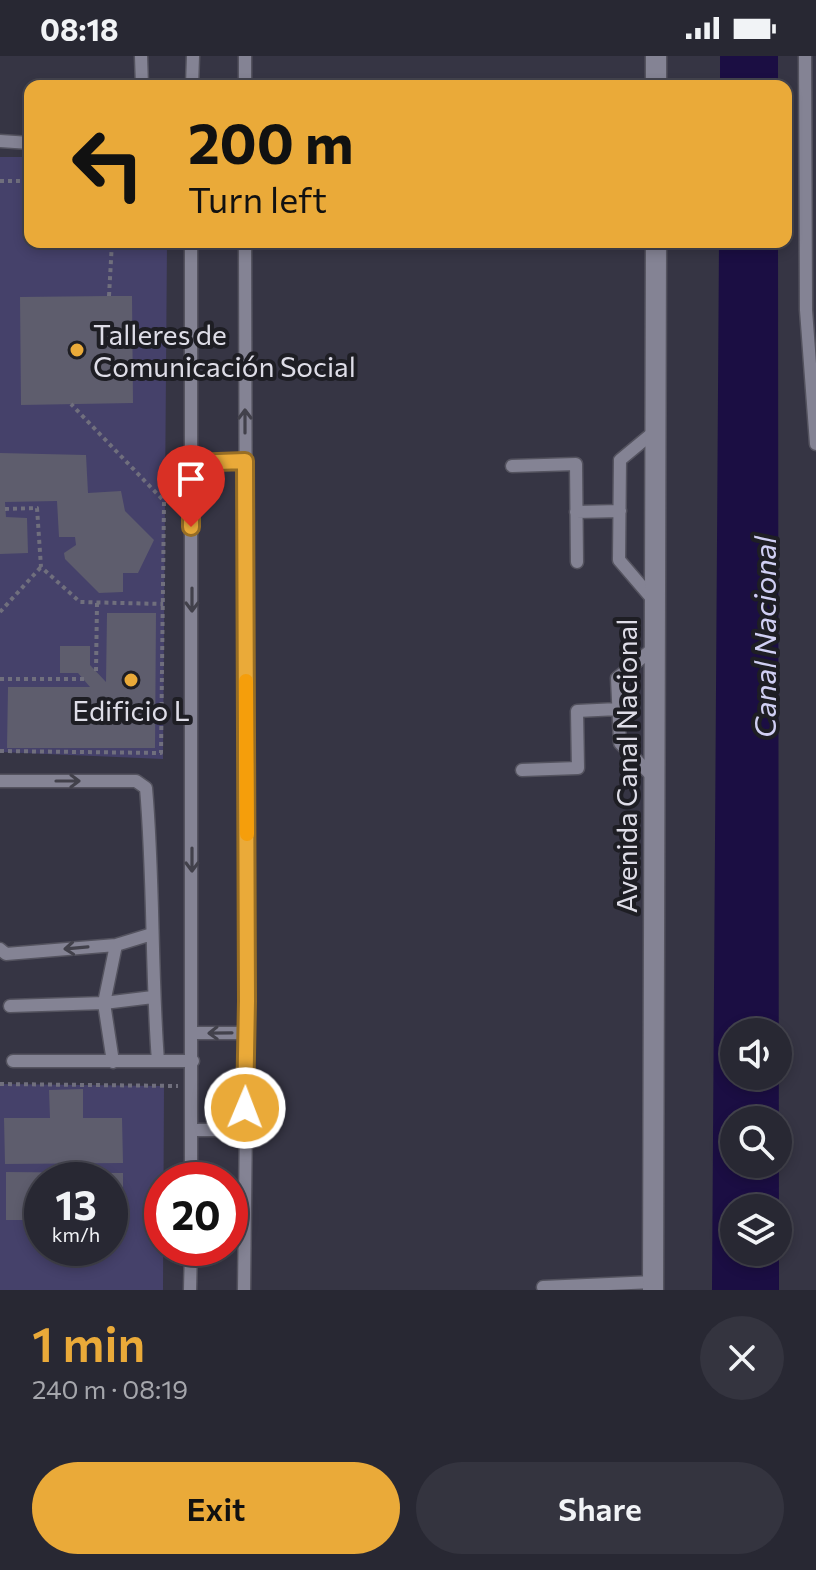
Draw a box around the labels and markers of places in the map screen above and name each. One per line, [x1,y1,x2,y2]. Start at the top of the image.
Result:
place label: Talleres de Comunicación Social [93,317,356,383]
marker: Talleres de Comunicación Social [68,341,86,359]
pin [157,445,225,527]
marker: Edificio L [122,671,140,689]
place label: Edificio L [72,693,190,727]

